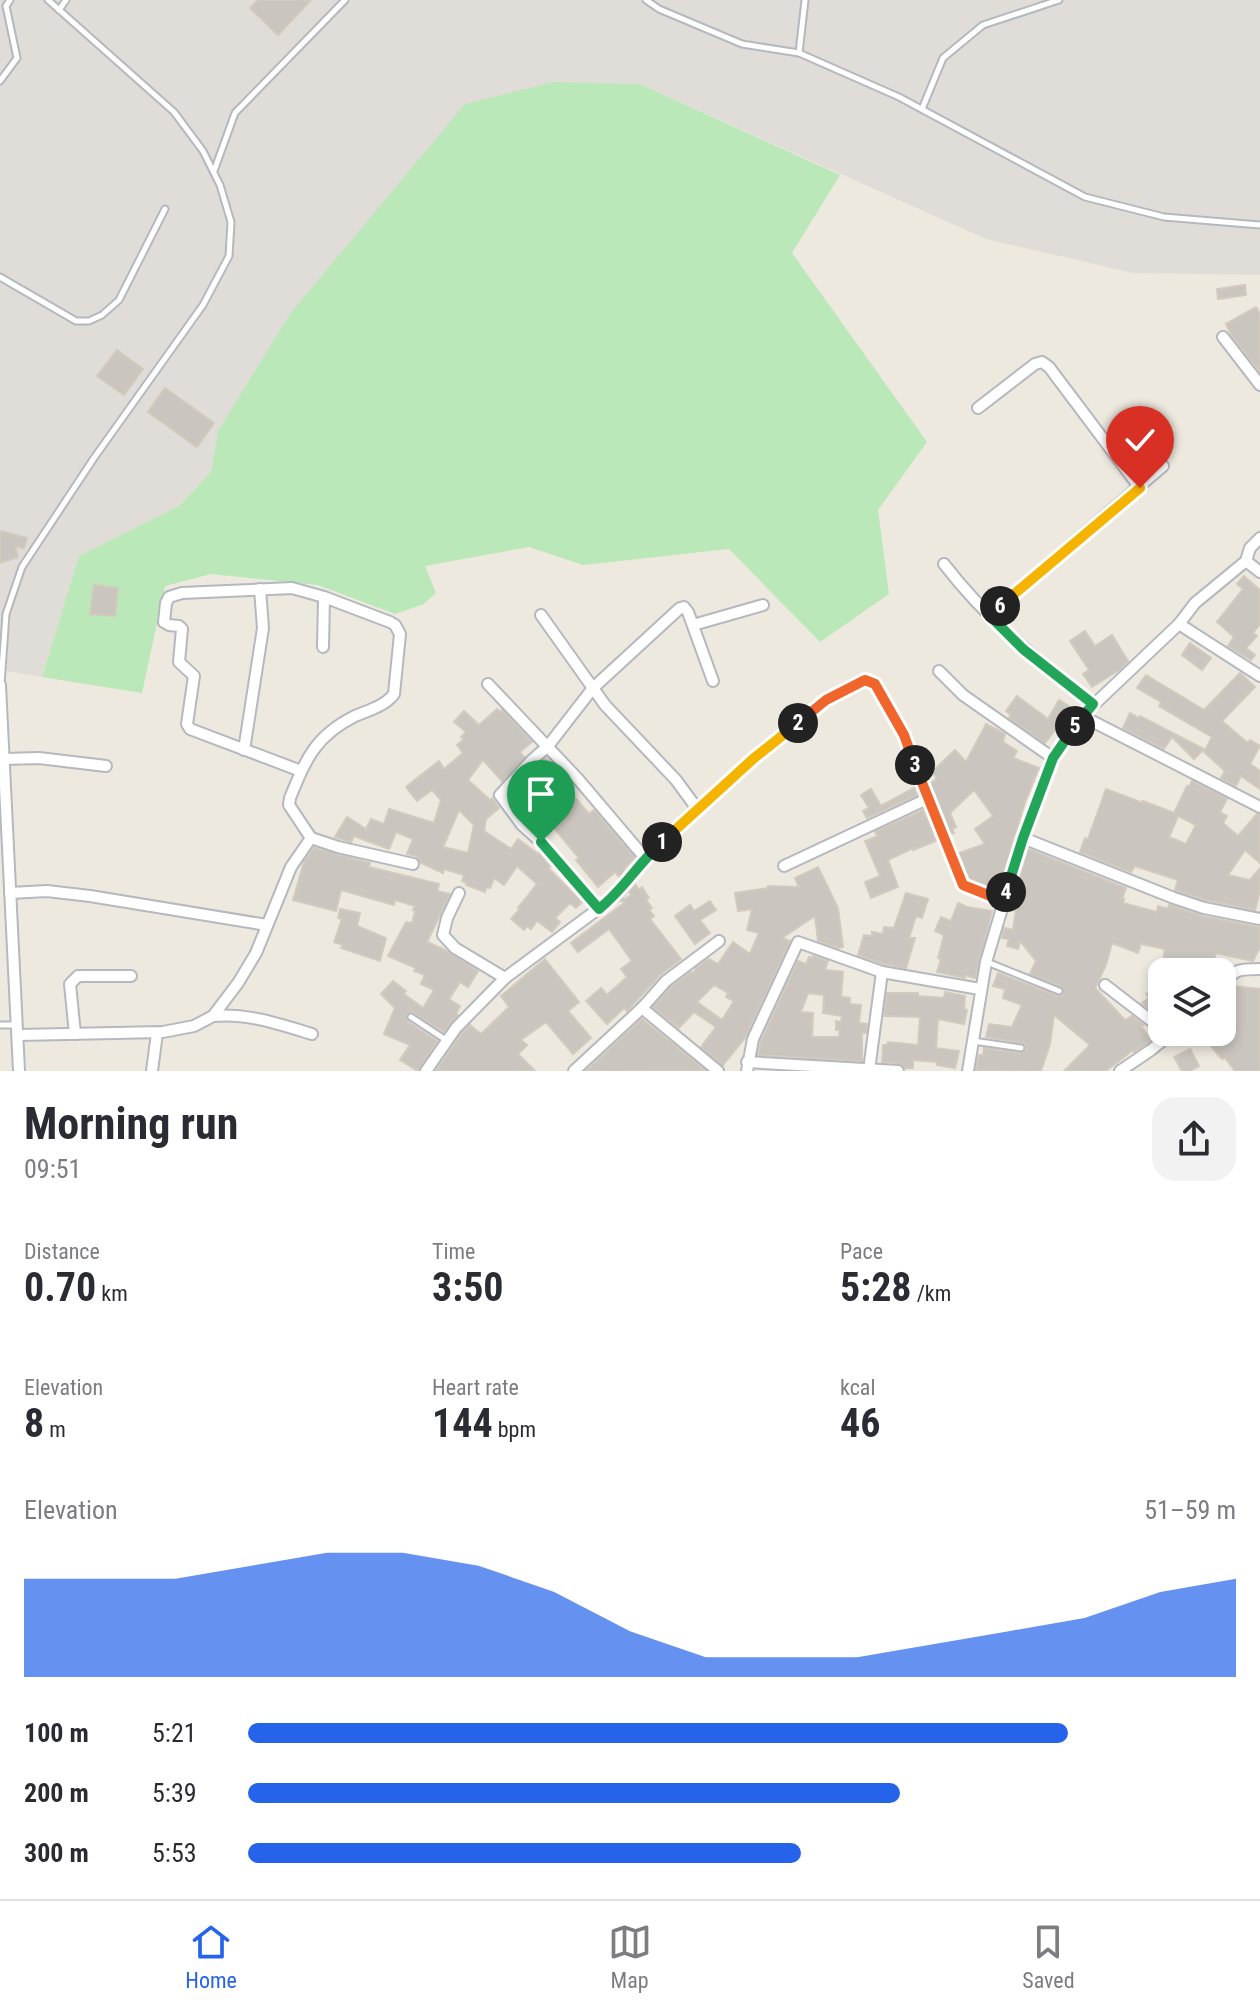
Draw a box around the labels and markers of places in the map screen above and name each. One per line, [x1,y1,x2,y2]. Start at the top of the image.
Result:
pin [1106,406,1174,488]
pin: 6 [980,586,1020,626]
pin: 2 [778,703,818,743]
pin: 5 [1055,706,1095,746]
pin: 3 [895,745,935,785]
pin [507,760,575,842]
pin: 1 [642,822,682,862]
pin: 4 [986,872,1026,912]

